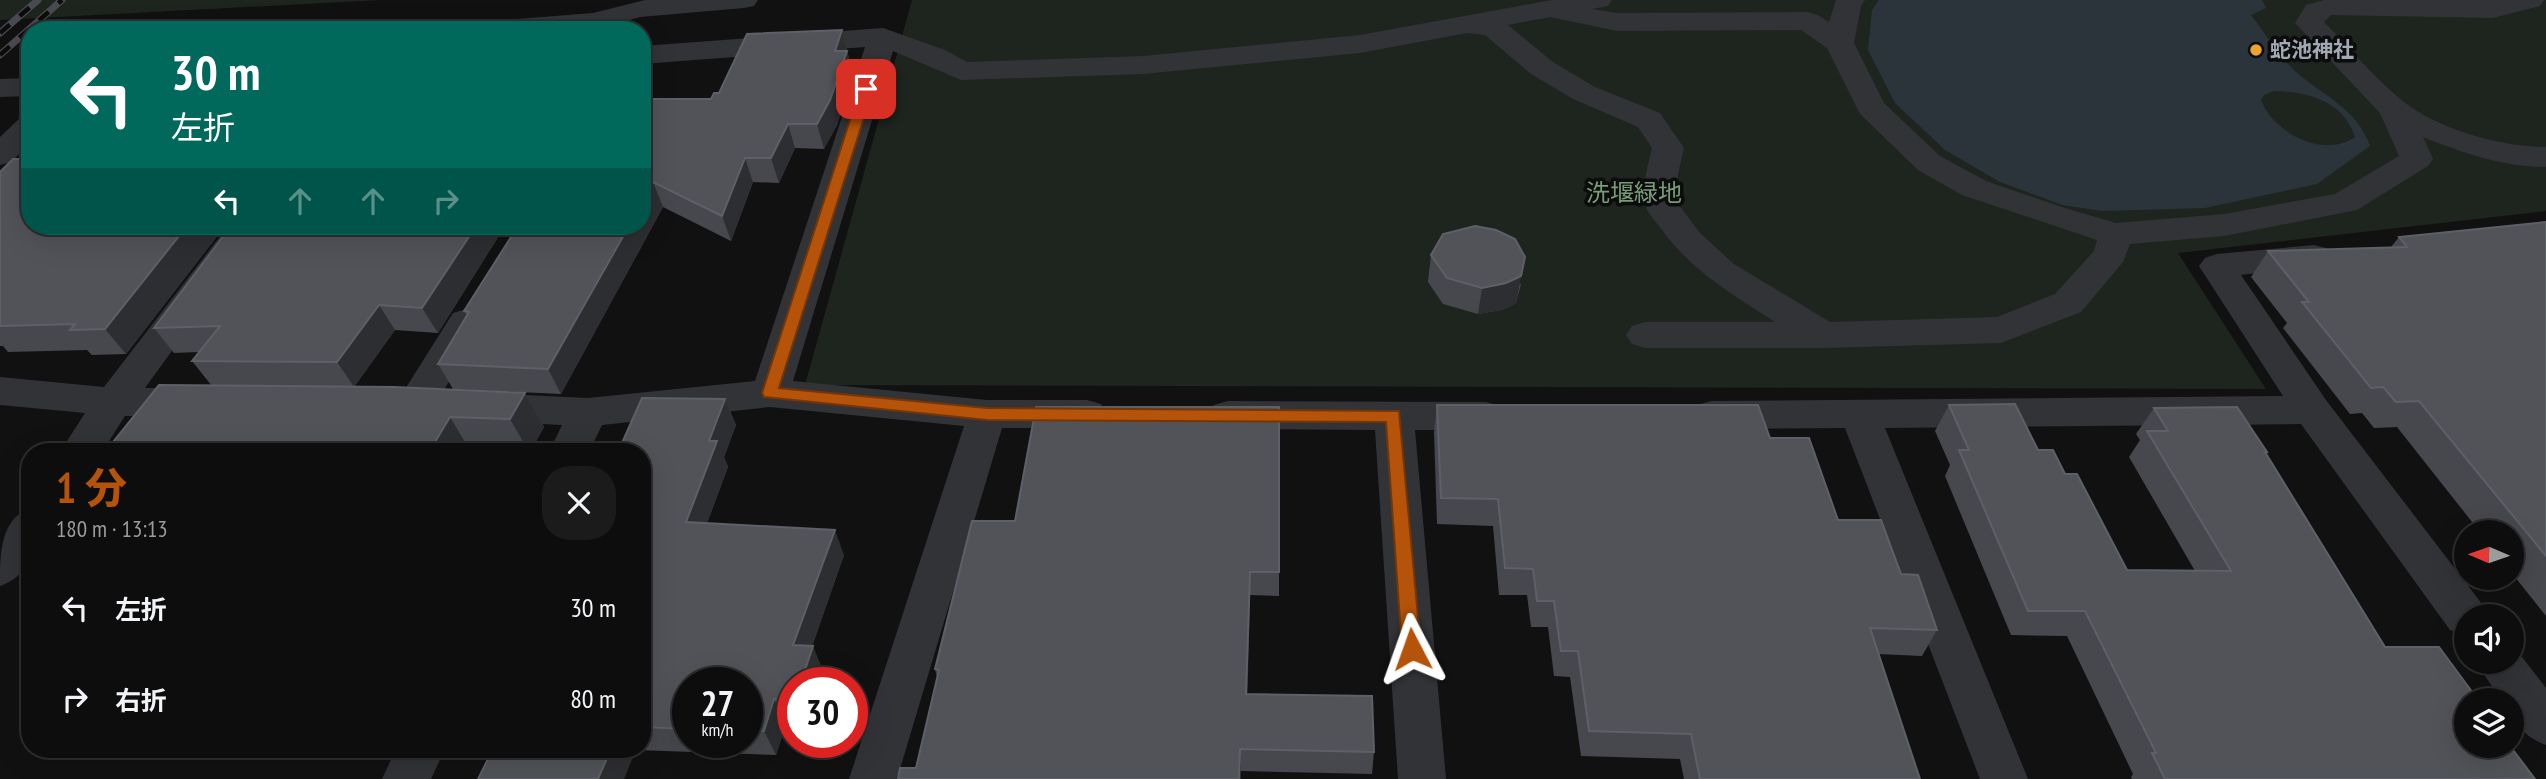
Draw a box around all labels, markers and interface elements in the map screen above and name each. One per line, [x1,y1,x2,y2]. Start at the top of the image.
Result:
place label: 蛇池神社 [2270,36,2354,63]
text: 30 m [171,40,260,104]
marker: 蛇池神社 [2248,42,2264,58]
icon: left [56,49,147,140]
pin [836,59,896,119]
icon: arrive [847,70,885,108]
text: 左折 [171,106,235,148]
park label: 洗堰緑地 [1586,177,1682,208]
icon: left [208,182,246,220]
icon: ahead [281,182,319,220]
icon: ahead [354,182,392,220]
icon: right [427,182,465,220]
text: 1 分 [56,460,127,515]
button: close [542,466,616,540]
text: 180 m · 13:13 [56,514,168,543]
north arrow [2454,520,2524,590]
map controls [2454,520,2524,758]
icon: left [56,589,94,627]
text: 30 m [570,591,616,624]
text: 左折 [115,593,167,626]
button: sound [2454,604,2524,674]
position arrow [1375,612,1449,686]
speed limit sign: 30 [777,667,868,758]
icon: right [56,680,94,718]
text: 27 [701,680,734,726]
text: 80 m [570,682,616,715]
text: 右折 [115,684,167,717]
button: layers [2454,688,2524,758]
text: km/h [702,718,733,741]

